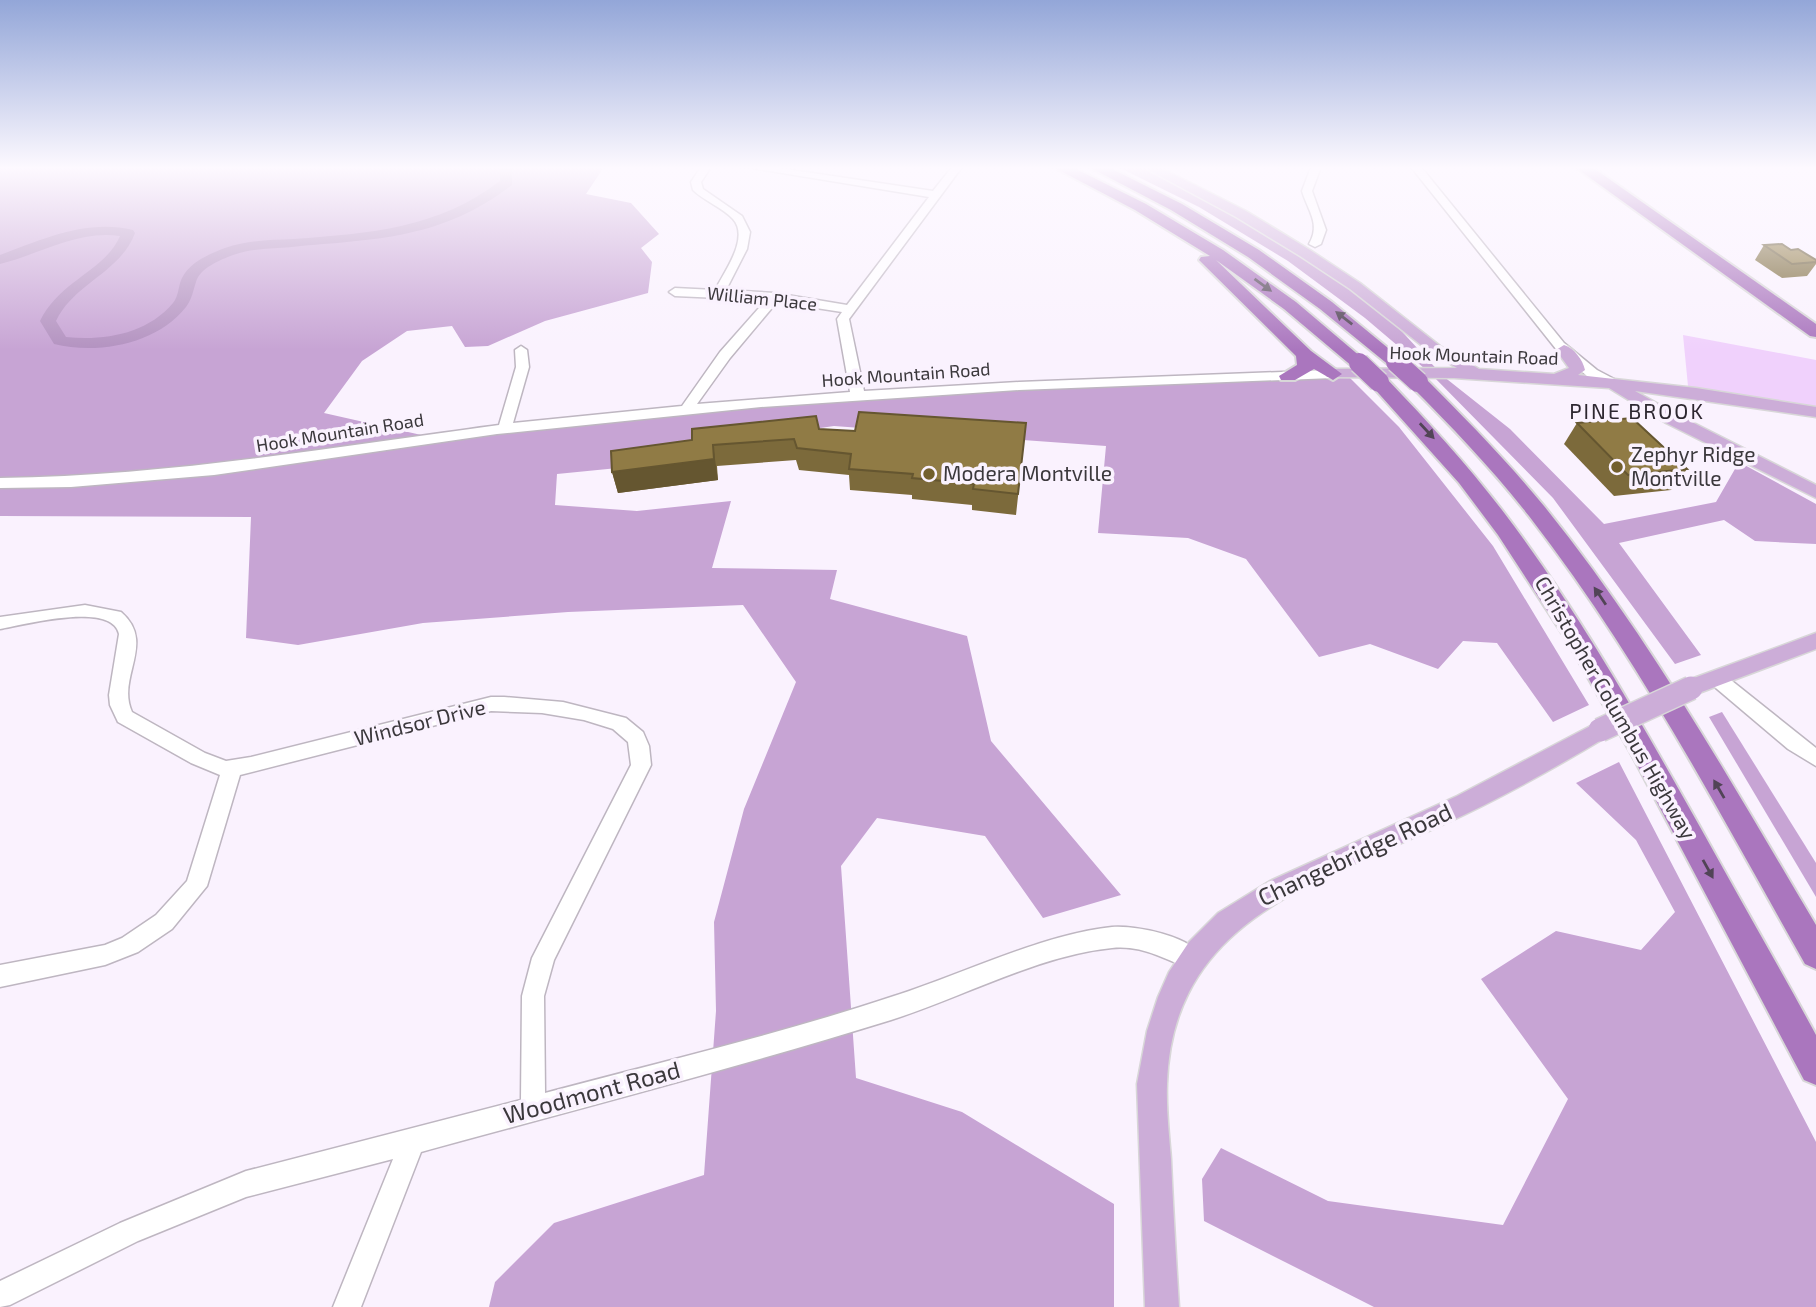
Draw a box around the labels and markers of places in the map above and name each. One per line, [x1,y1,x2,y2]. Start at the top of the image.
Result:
place label: Zephyr Ridge Montville [1631,441,1755,490]
marker: Zephyr Ridge Montville [1609,459,1625,475]
place label: Modera Montville [943,460,1112,485]
marker: Modera Montville [921,466,937,482]

